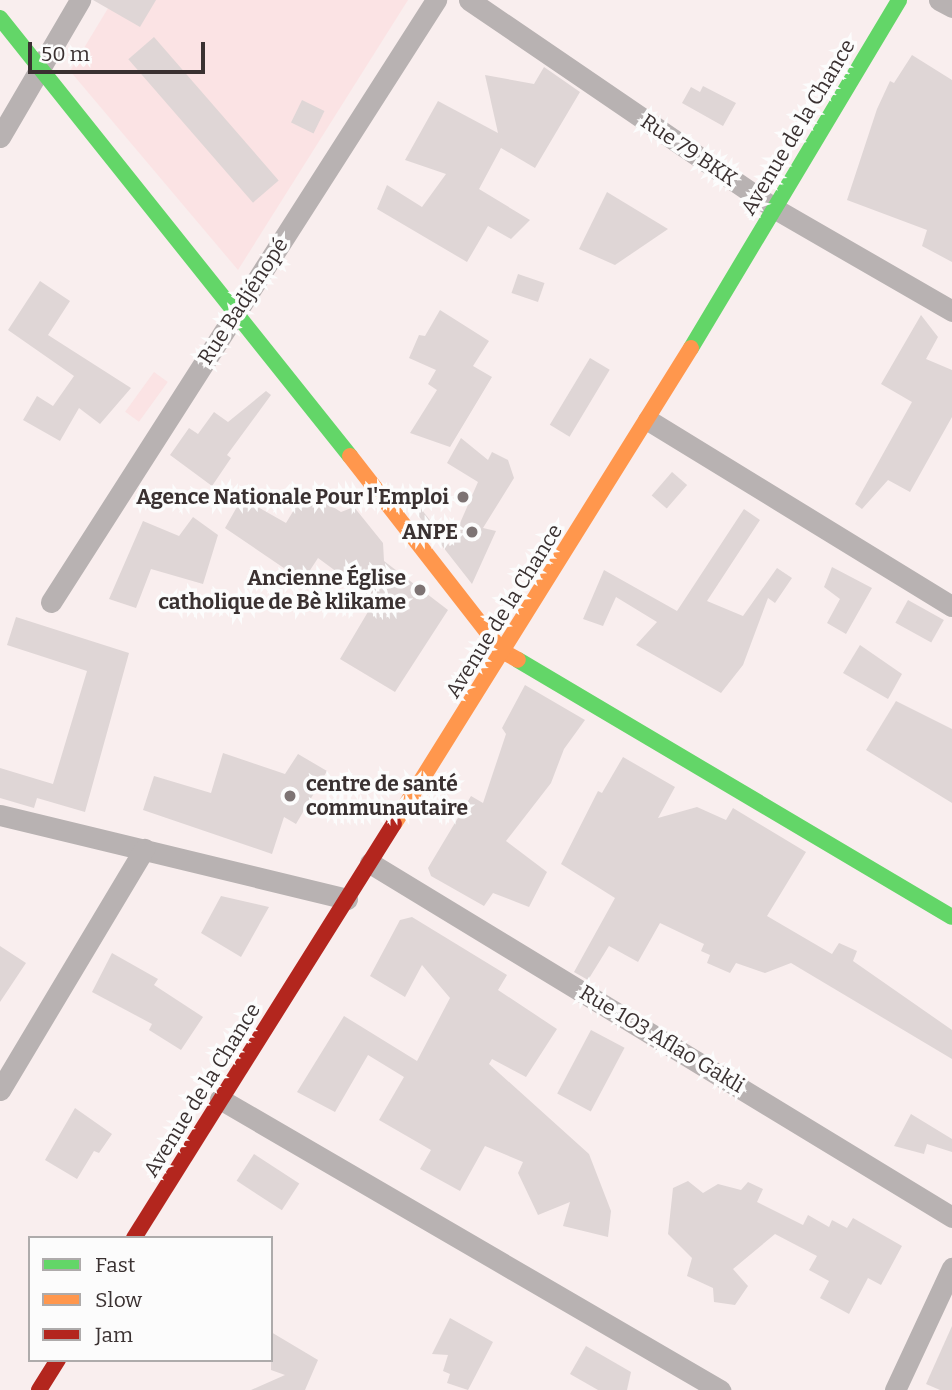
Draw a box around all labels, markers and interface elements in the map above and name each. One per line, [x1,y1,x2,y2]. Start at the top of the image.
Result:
scale bar [32,28,208,72]
street label: Avenue de la Chance [736,35,860,219]
text: 50 m [41,41,90,67]
street label: Rue 79 BKK [636,109,742,191]
street label: Rue Badjénopé [193,233,293,369]
place label: Agence Nationale Pour l'Emploi [136,484,449,510]
marker: Agence Nationale Pour l'Emploi [455,489,471,505]
place label: ANPE [402,519,458,545]
street label: Avenue de la Chance [440,519,568,703]
marker: ANPE [464,524,480,540]
place label: Ancienne Église catholique de Bè klikame [158,565,406,615]
marker: Ancienne Église catholique de Bè klikame [412,582,428,598]
place label: centre de santé communautaire [306,771,468,821]
marker: centre de santé communautaire [280,786,300,806]
street label: Rue 1O3 Aflao Gakli [575,980,749,1098]
street label: Avenue de la Chance [138,998,266,1182]
legend [28,1236,273,1362]
text: Fast [95,1252,135,1278]
text: Slow [95,1287,142,1313]
text: Jam [95,1322,133,1348]

